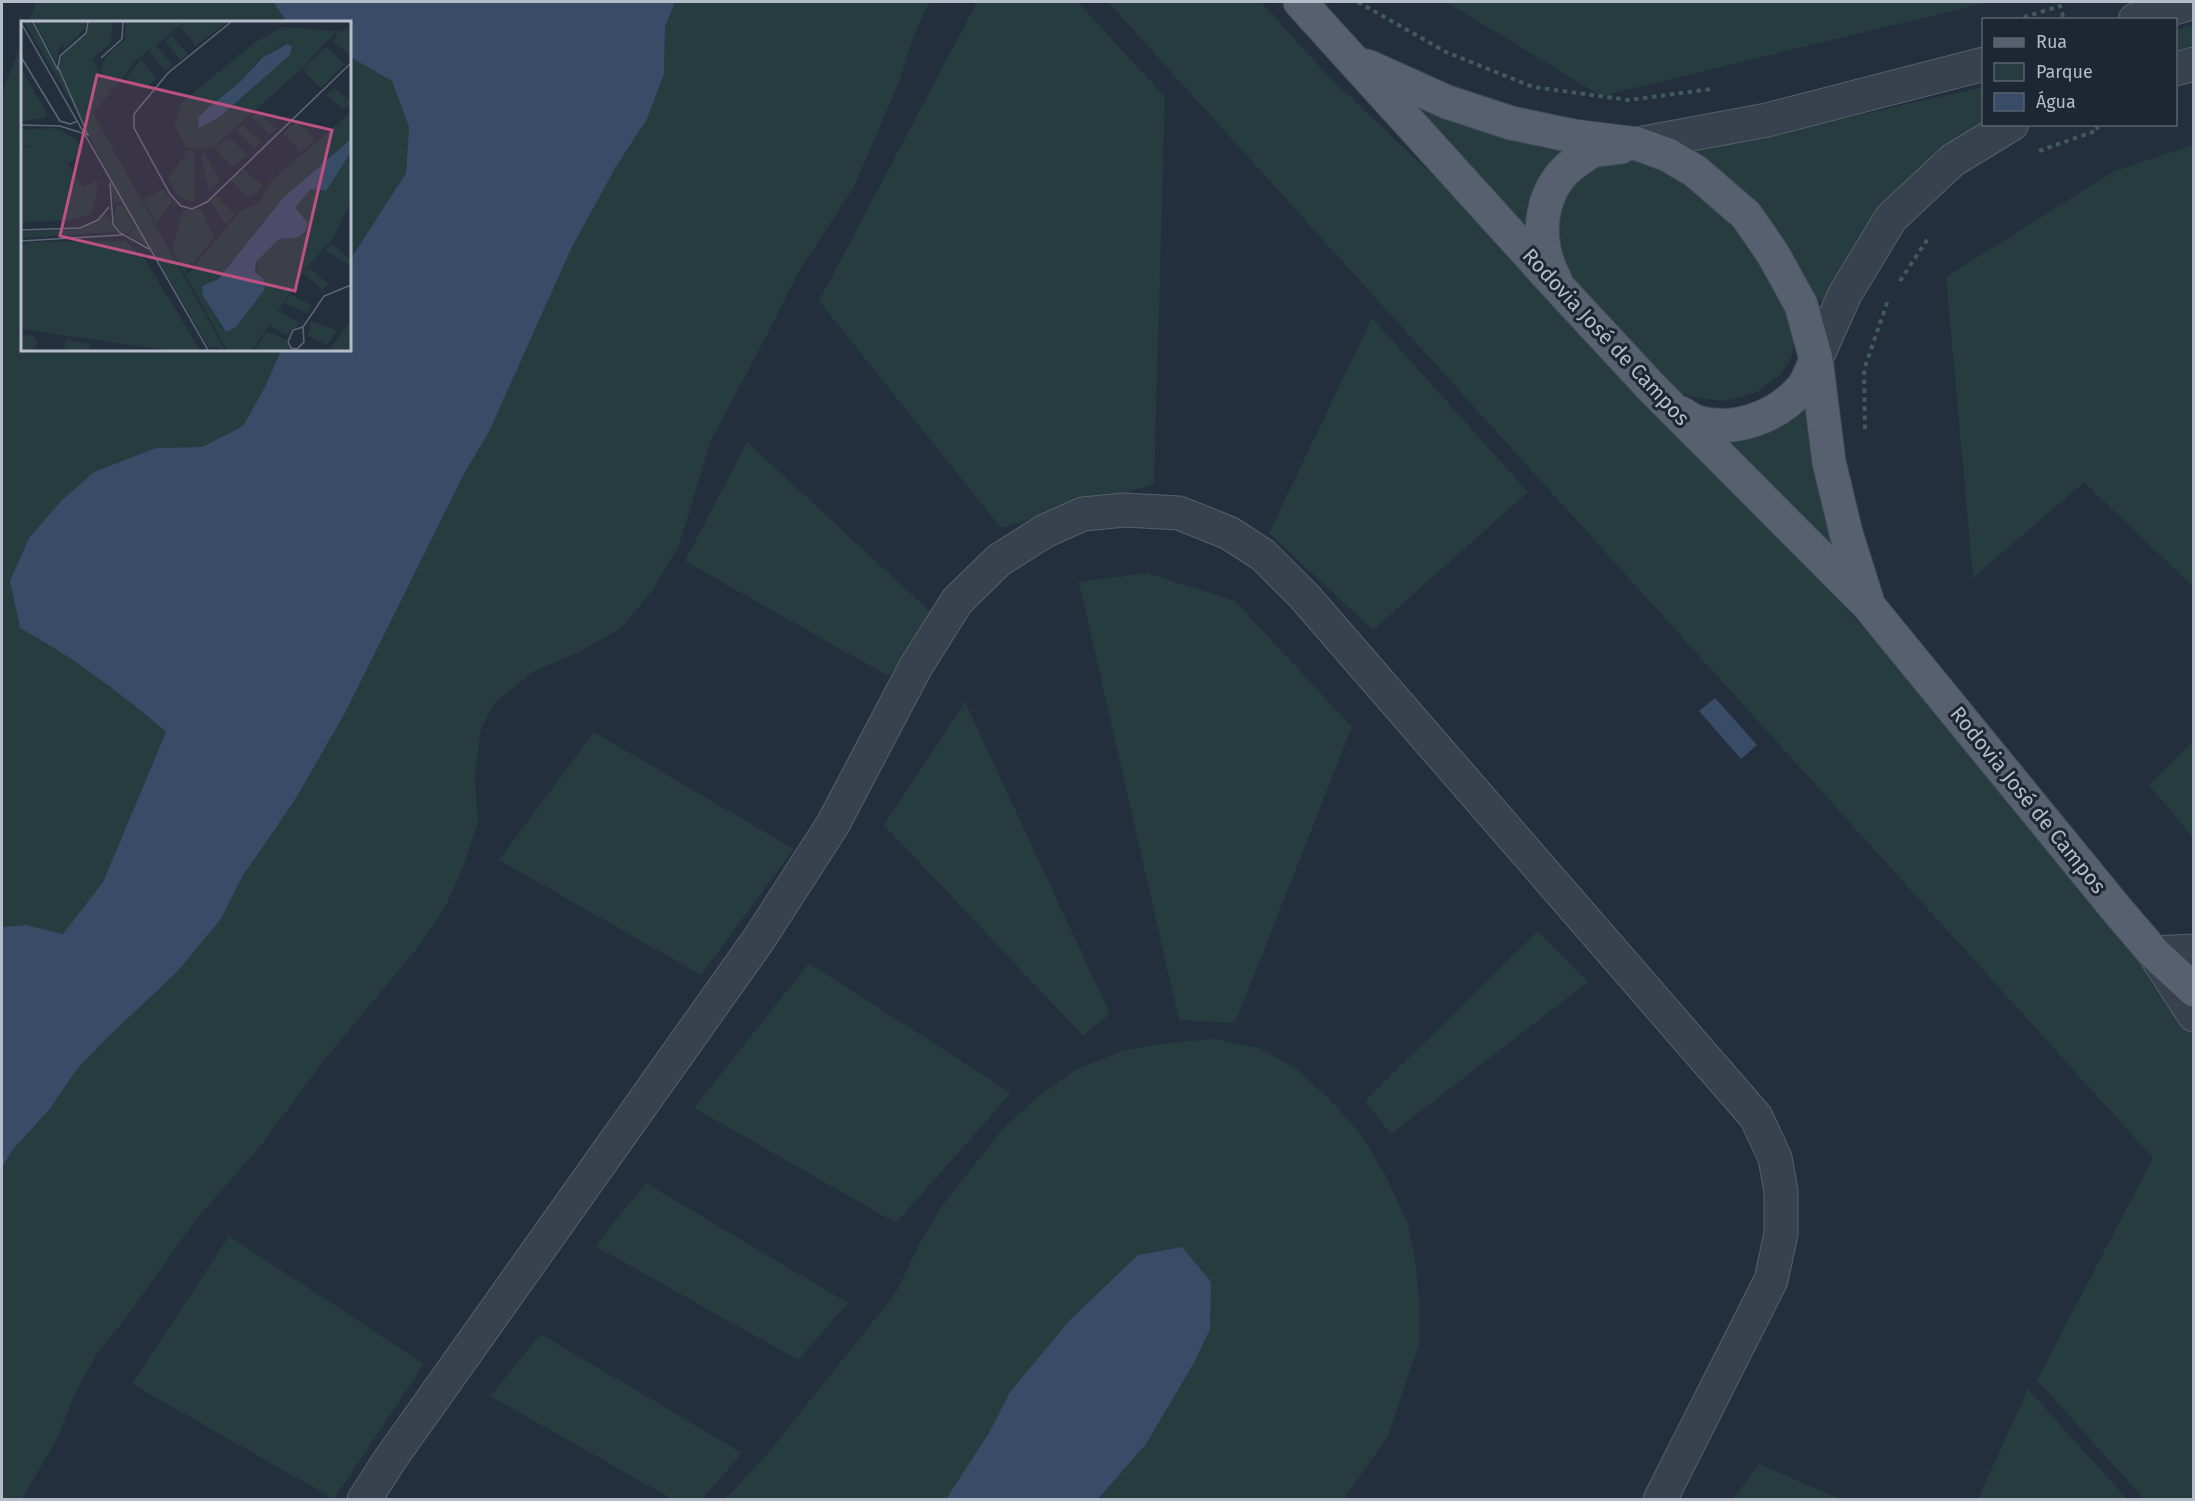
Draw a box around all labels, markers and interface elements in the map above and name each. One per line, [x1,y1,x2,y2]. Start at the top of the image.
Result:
legend [1982,18,2177,126]
inset map [21,21,351,351]
text: Rua [2036,31,2067,53]
text: Parque [2036,61,2093,83]
text: Água [2036,90,2076,113]
street label: Rodovia José de Campos [1517,243,1695,431]
street label: Rodovia José de Campos [1945,701,2112,899]

